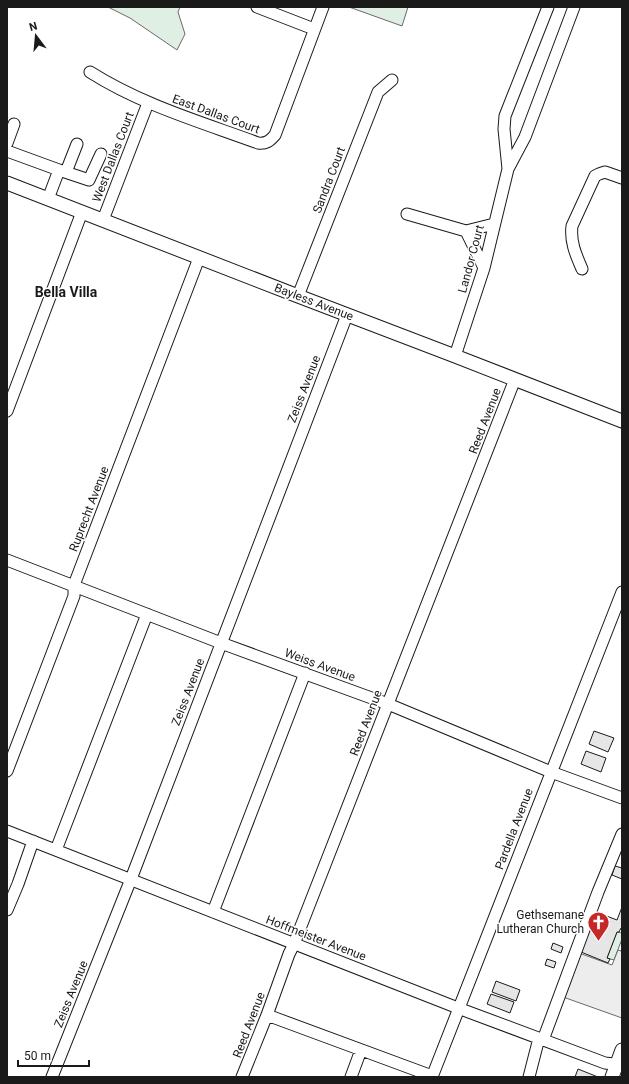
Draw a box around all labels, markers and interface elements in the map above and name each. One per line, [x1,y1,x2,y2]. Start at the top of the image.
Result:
north arrow [16,16,56,56]
text: N [28,19,39,34]
street label: East Dallas Court [170,92,262,136]
street label: West Dallas Court [89,110,137,204]
street label: Sandra Court [310,145,348,215]
street label: Landor Court [455,223,487,295]
street label: Bayless Avenue [273,281,355,323]
district label: Bella Villa [35,284,98,300]
street label: Zeiss Avenue [285,353,323,425]
street label: Reed Avenue [466,386,504,456]
street label: Ruprecht Avenue [66,464,112,554]
street label: Weiss Avenue [283,646,357,684]
street label: Zeiss Avenue [169,656,207,728]
street label: Reed Avenue [347,688,385,758]
street label: Pardella Avenue [492,786,536,872]
place label: Gethsemane Lutheran Church [496,908,584,936]
church icon: Gethsemane Lutheran Church [586,909,612,942]
street label: Hoffmeister Avenue [264,912,368,964]
street label: Zeiss Avenue [51,958,91,1030]
street label: Reed Avenue [230,990,268,1060]
scale bar [18,1042,89,1068]
text: 50 m [24,1049,51,1063]

